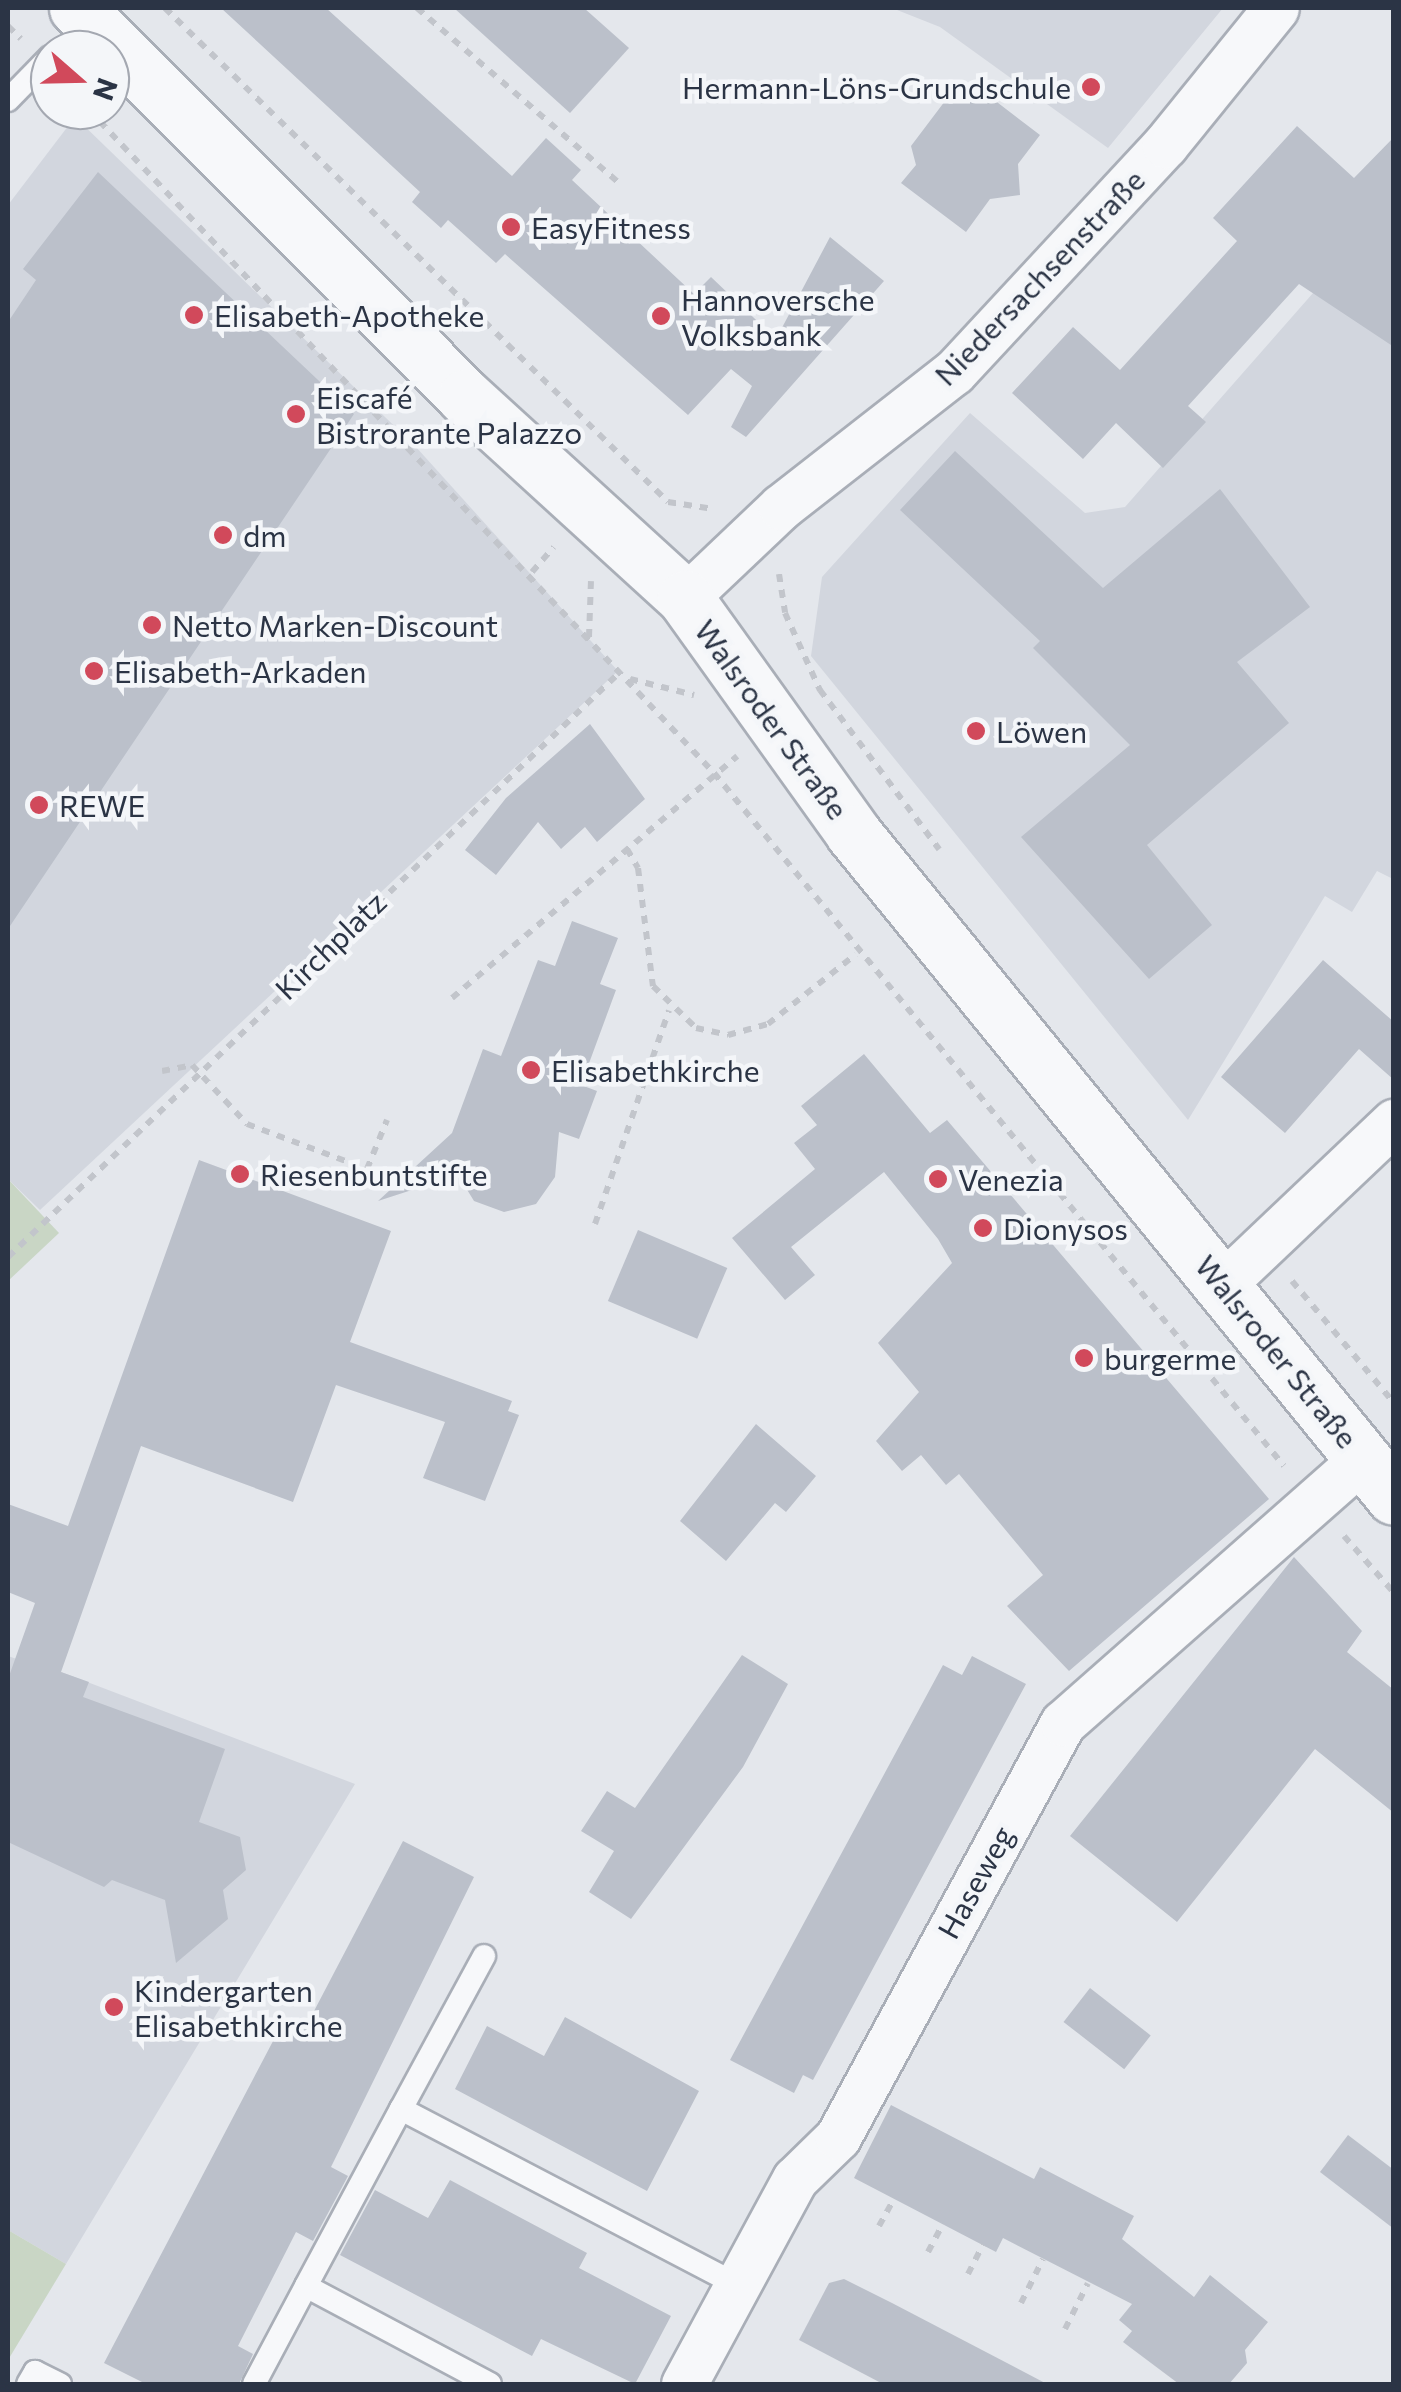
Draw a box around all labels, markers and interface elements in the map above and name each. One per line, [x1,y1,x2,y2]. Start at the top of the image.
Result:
north arrow [30,30,130,130]
place label: Hermann-Löns-Grundschule [682,69,1071,105]
text: N [87,74,126,105]
marker: Hermann-Löns-Grundschule [1080,76,1102,98]
street label: Niedersachsenstraße [927,162,1151,392]
place label: EasyFitness [531,209,691,245]
marker: EasyFitness [500,216,522,238]
place label: Hannoversche Volksbank [681,281,875,352]
place label: Elisabeth-Apotheke [214,297,484,333]
marker: Elisabeth-Apotheke [183,304,205,326]
marker: Hannoversche Volksbank [650,305,672,327]
place label: Eiscafé Bistrorante Palazzo [316,379,582,450]
marker: Eiscafé Bistrorante Palazzo [285,403,307,425]
place label: dm [243,517,286,553]
marker: dm [212,524,234,546]
place label: Netto Marken-Discount [172,607,498,643]
street label: Walsroder Straße [688,612,856,826]
marker: Netto Marken-Discount [141,614,163,636]
place label: Elisabeth-Arkaden [114,653,366,689]
marker: Elisabeth-Arkaden [83,660,105,682]
place label: Löwen [996,713,1087,749]
marker: Löwen [965,720,987,742]
place label: REWE [59,787,145,823]
marker: REWE [28,794,50,816]
street label: Kirchplatz [267,884,393,1006]
place label: Elisabethkirche [551,1052,760,1088]
marker: Elisabethkirche [520,1059,542,1081]
place label: Riesenbuntstifte [260,1156,488,1192]
place label: Venezia [958,1161,1064,1197]
marker: Riesenbuntstifte [229,1163,251,1185]
marker: Venezia [927,1168,949,1190]
place label: Dionysos [1003,1210,1128,1246]
marker: Dionysos [972,1217,994,1239]
street label: Walsroder Straße [1188,1247,1366,1455]
place label: burgerme [1104,1340,1236,1376]
marker: burgerme [1073,1347,1095,1369]
street label: Haseweg [929,1820,1021,1944]
place label: Kindergarten Elisabethkirche [134,1972,343,2042]
marker: Kindergarten Elisabethkirche [103,1996,125,2018]

